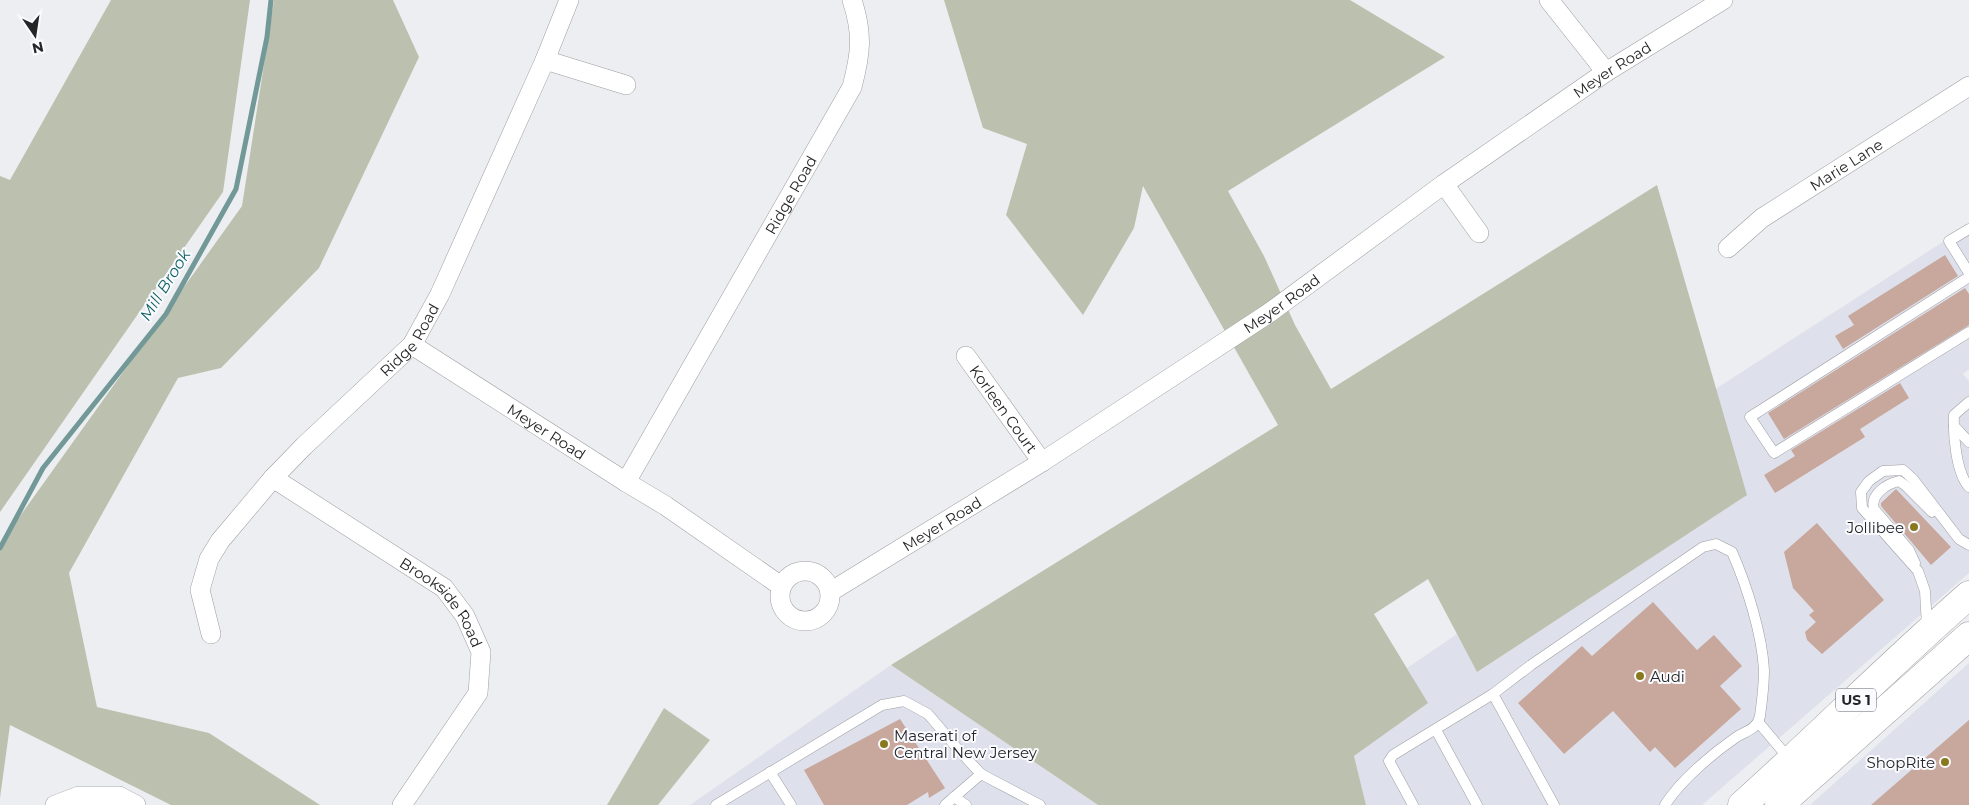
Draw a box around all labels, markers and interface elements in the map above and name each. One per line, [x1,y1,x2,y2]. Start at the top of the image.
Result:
north arrow [10,10,60,60]
street label: Meyer Road [1569,37,1655,102]
text: N [30,38,45,58]
street label: Marie Lane [1806,134,1886,195]
street label: Ridge Road [760,152,820,237]
water label: Mill Brook [136,245,195,324]
street label: Meyer Road [1240,269,1323,337]
street label: Ridge Road [375,300,443,380]
street label: Korleen Court [966,361,1042,457]
street label: Meyer Road [504,399,590,463]
street label: Meyer Road [899,492,985,555]
place label: Jollibee [1846,518,1904,537]
marker: Jollibee [1908,521,1920,533]
street label: Brookside Road [396,553,487,650]
place label: Audi [1650,667,1685,686]
marker: Audi [1634,670,1646,682]
road number: US 1 [1836,688,1876,712]
place label: Maserati of Central New Jersey [894,726,1038,762]
marker: Maserati of Central New Jersey [878,738,890,750]
place label: ShopRite [1866,753,1935,772]
marker: ShopRite [1939,756,1951,768]

